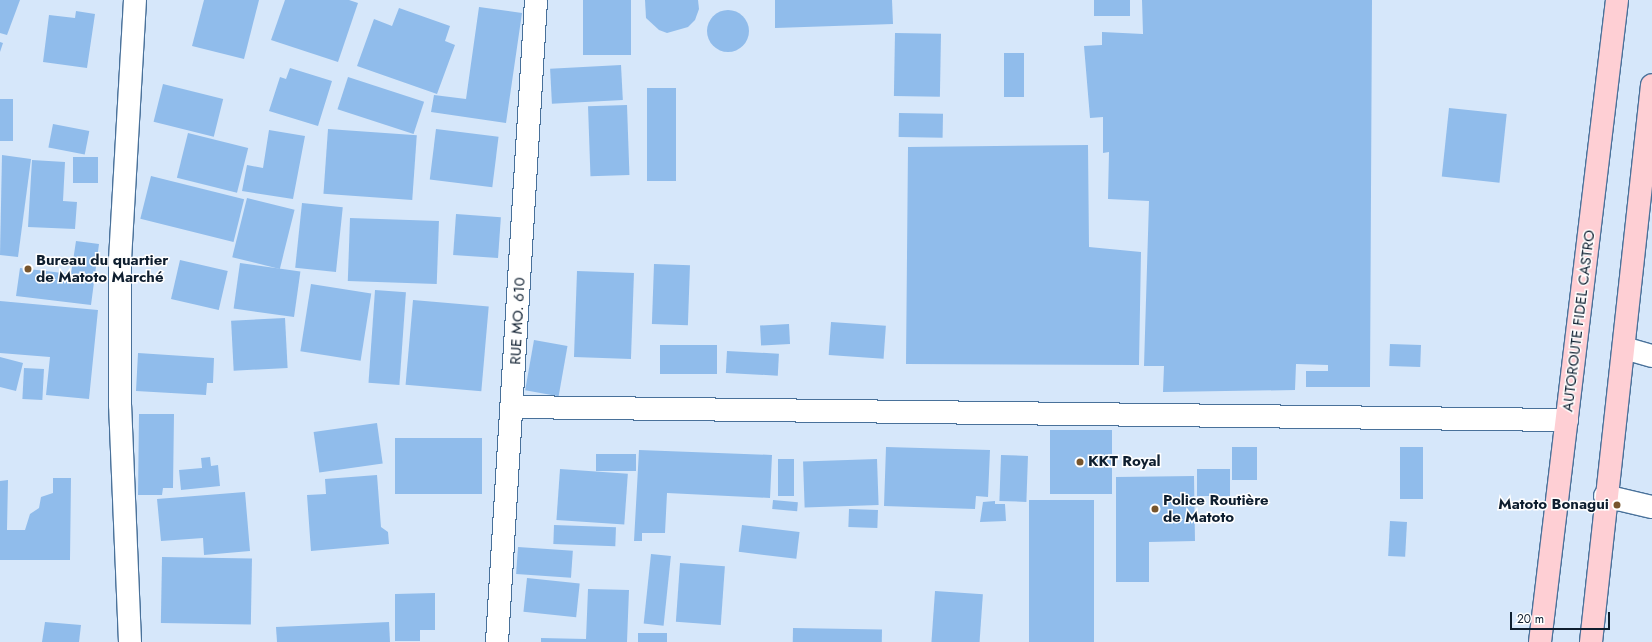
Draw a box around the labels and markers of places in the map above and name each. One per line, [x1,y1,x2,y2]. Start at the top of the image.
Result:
place label: Bureau du quartier de Matoto Marché [36,251,169,286]
marker: Bureau du quartier de Matoto Marché [23,264,33,274]
place label: KKT Royal [1088,453,1161,471]
marker: KKT Royal [1075,457,1085,467]
place label: Police Routière de Matoto [1163,491,1269,526]
place label: Matoto Bonagui [1498,496,1609,514]
marker: Matoto Bonagui [1612,500,1622,510]
marker: Police Routière de Matoto [1150,504,1160,514]

